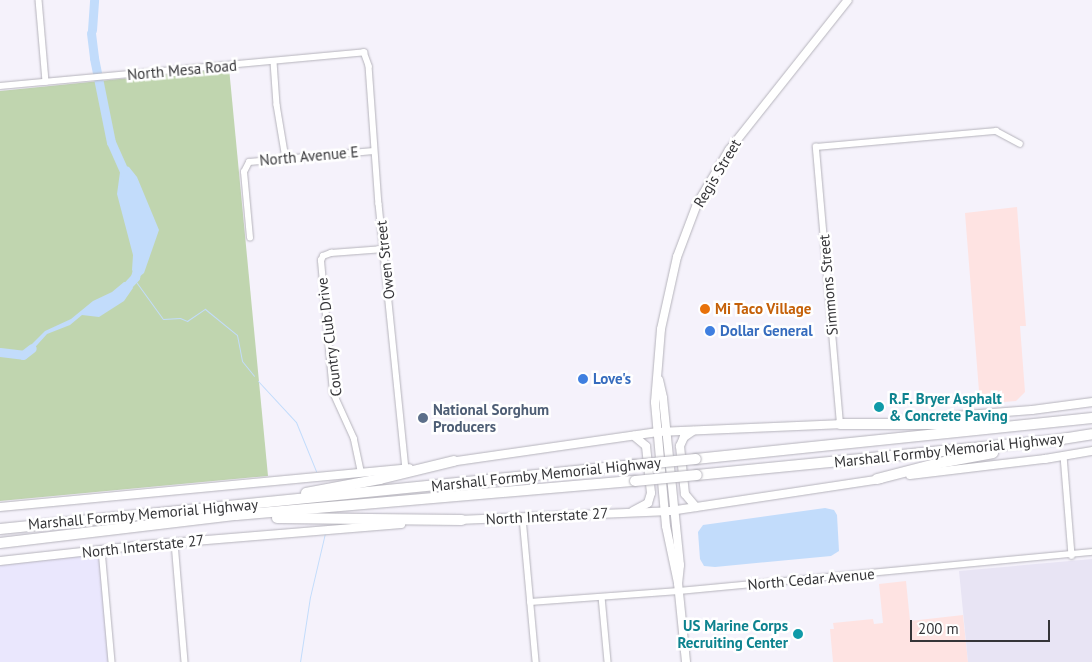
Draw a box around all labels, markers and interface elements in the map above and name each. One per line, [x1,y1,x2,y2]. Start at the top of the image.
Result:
street label: North Mesa Road [126,56,238,84]
street label: Regis Street [690,136,744,210]
street label: North Avenue E [258,143,360,169]
street label: Owen Street [372,220,398,300]
street label: Simmons Street [815,234,841,336]
street label: Country Club Drive [313,276,345,398]
place label: Mi Taco Village [715,300,812,318]
marker: Mi Taco Village [699,303,711,315]
place label: Dollar General [720,322,813,340]
marker: Dollar General [704,325,716,337]
place label: Love's [593,370,631,388]
marker: Love's [577,373,589,385]
place label: R.F. Bryer Asphalt & Concrete Paving [889,389,1008,424]
place label: National Sorghum Producers [433,400,549,435]
marker: R.F. Bryer Asphalt & Concrete Paving [873,401,885,413]
marker: National Sorghum Producers [417,412,429,424]
street label: Marshall Formby Memorial Highway [833,429,1065,471]
street label: Marshall Formby Memorial Highway [430,453,662,495]
street label: Marshall Formby Memorial Highway [27,495,259,533]
street label: North Interstate 27 [485,504,609,528]
street label: North Interstate 27 [81,531,205,561]
street label: North Cedar Avenue [746,564,876,594]
scale bar [912,610,1052,642]
place label: US Marine Corps Recruiting Center [677,616,788,651]
text: 200 m [918,619,959,638]
marker: US Marine Corps Recruiting Center [792,628,804,640]

